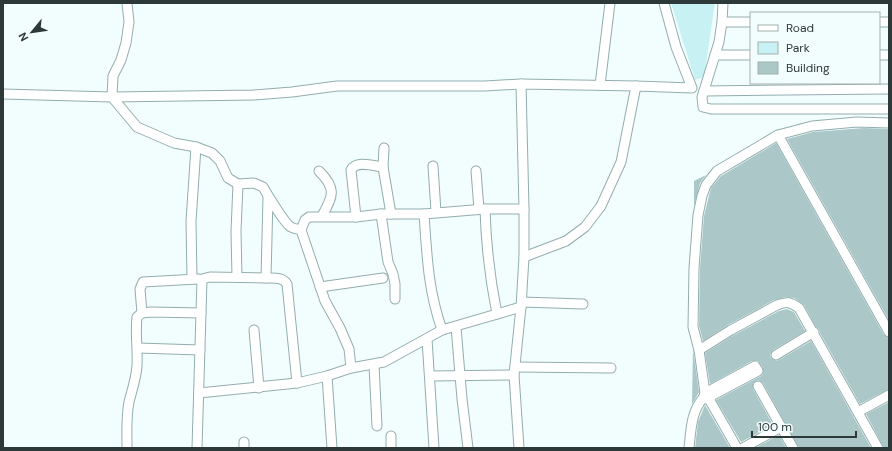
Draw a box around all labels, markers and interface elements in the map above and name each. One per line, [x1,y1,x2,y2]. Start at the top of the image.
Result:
north arrow [12,12,52,52]
legend [750,12,880,84]
text: Road [786,20,814,36]
text: N [15,30,31,44]
text: Park [786,40,810,56]
text: Building [786,60,830,76]
scale bar [752,413,856,439]
text: 100 m [758,419,792,435]

